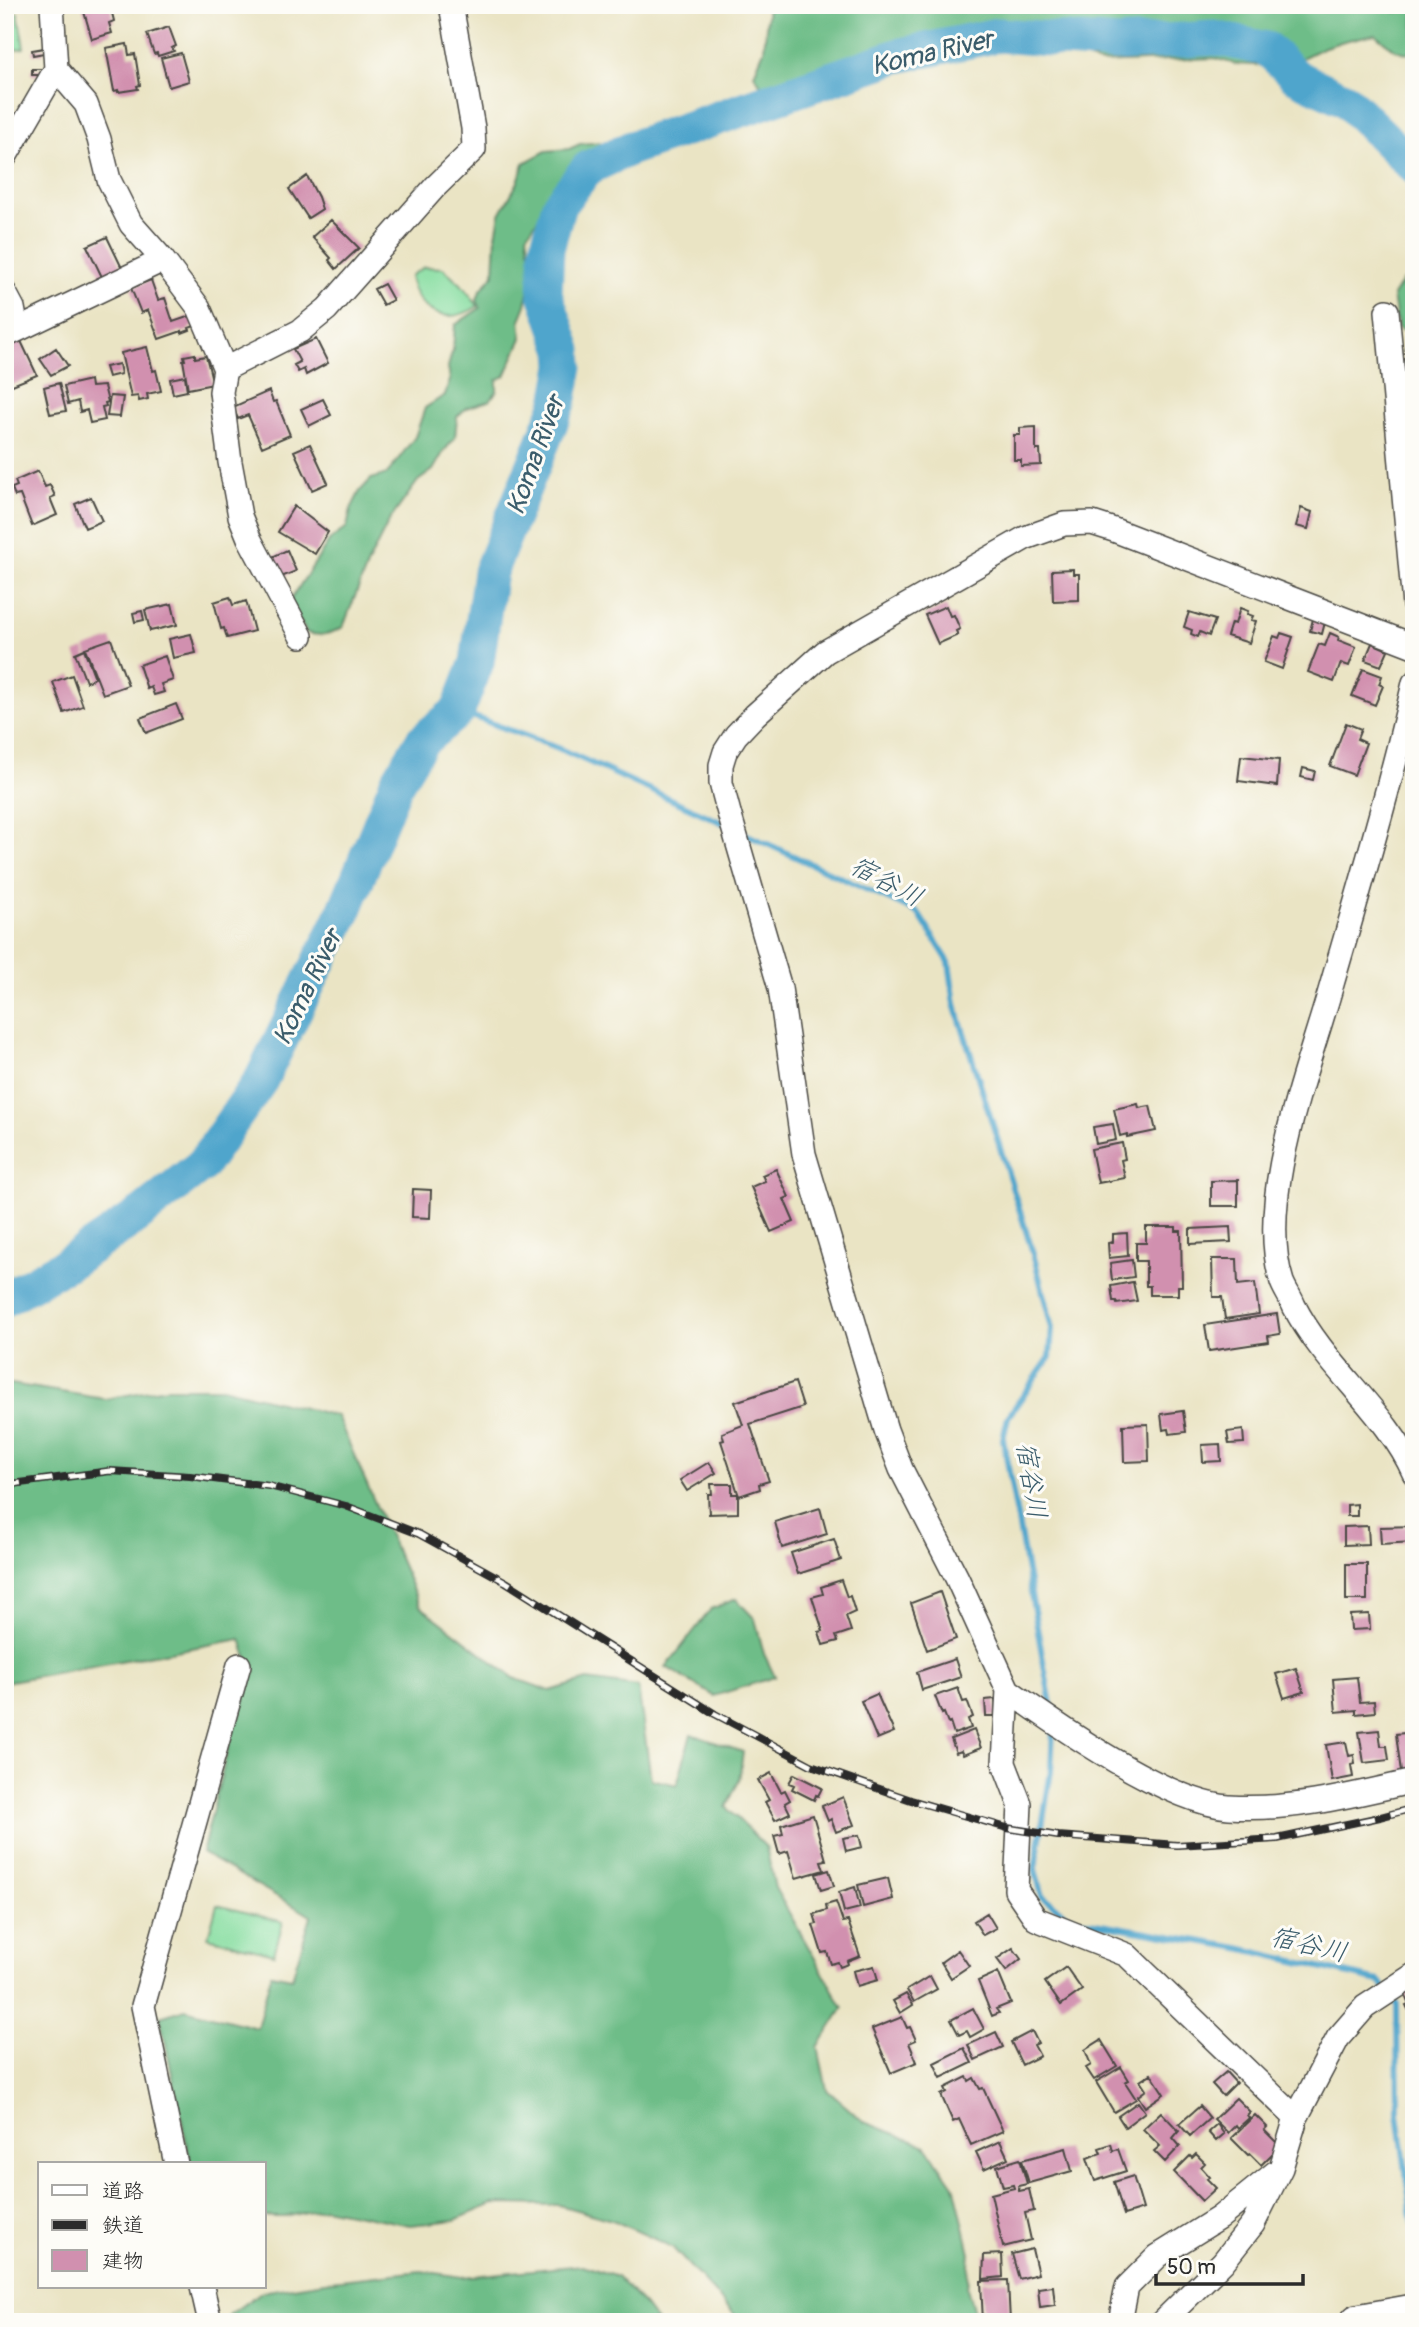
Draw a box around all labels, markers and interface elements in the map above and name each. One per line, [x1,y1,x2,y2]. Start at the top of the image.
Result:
water label: Koma River [868,23,1000,83]
water label: Koma River [500,388,573,519]
water label: 宿谷川 [845,849,928,914]
water label: Koma River [266,921,351,1050]
water label: 宿谷川 [1009,1439,1053,1521]
water label: 宿谷川 [1267,1921,1350,1969]
legend [38,2162,266,2288]
text: 道路 [102,2178,144,2205]
text: 鉄道 [102,2212,144,2239]
scale bar [1156,2243,1304,2287]
text: 建物 [102,2248,144,2275]
text: 50 m [1167,2254,1216,2281]

